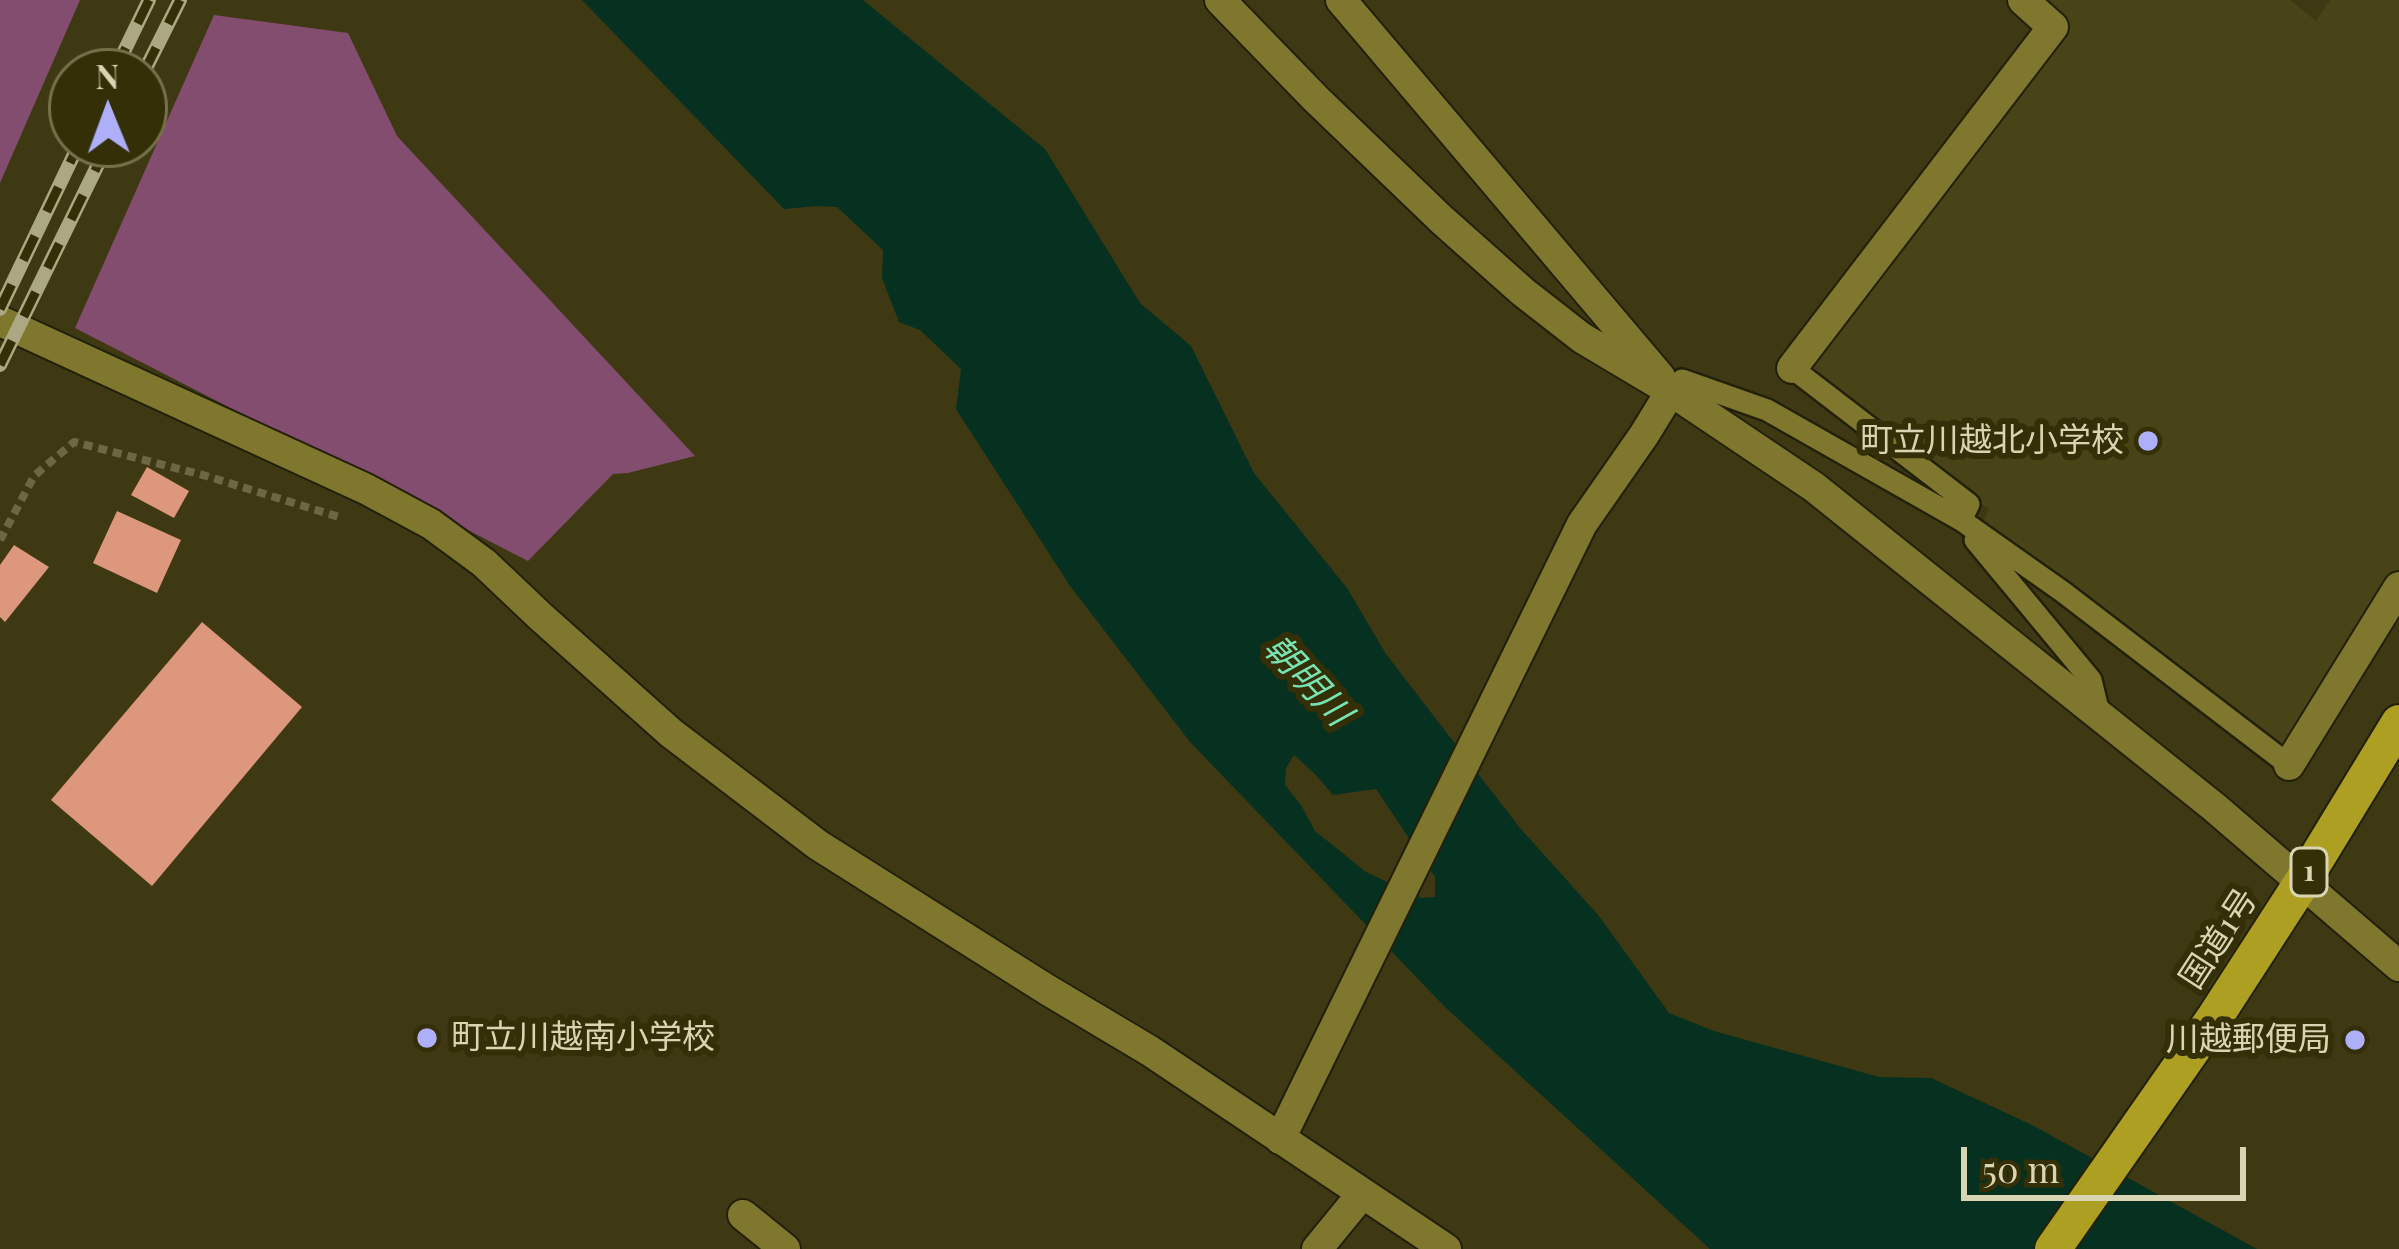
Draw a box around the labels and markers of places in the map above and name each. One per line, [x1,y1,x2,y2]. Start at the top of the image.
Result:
place label: 町立川越北小学校 [1860,421,2124,461]
marker: 町立川越北小学校 [2135,428,2161,454]
place label: 町立川越南小学校 [451,1018,715,1058]
place label: 川越郵便局 [2166,1020,2331,1060]
marker: 町立川越南小学校 [414,1025,440,1051]
marker: 川越郵便局 [2342,1027,2368,1053]

